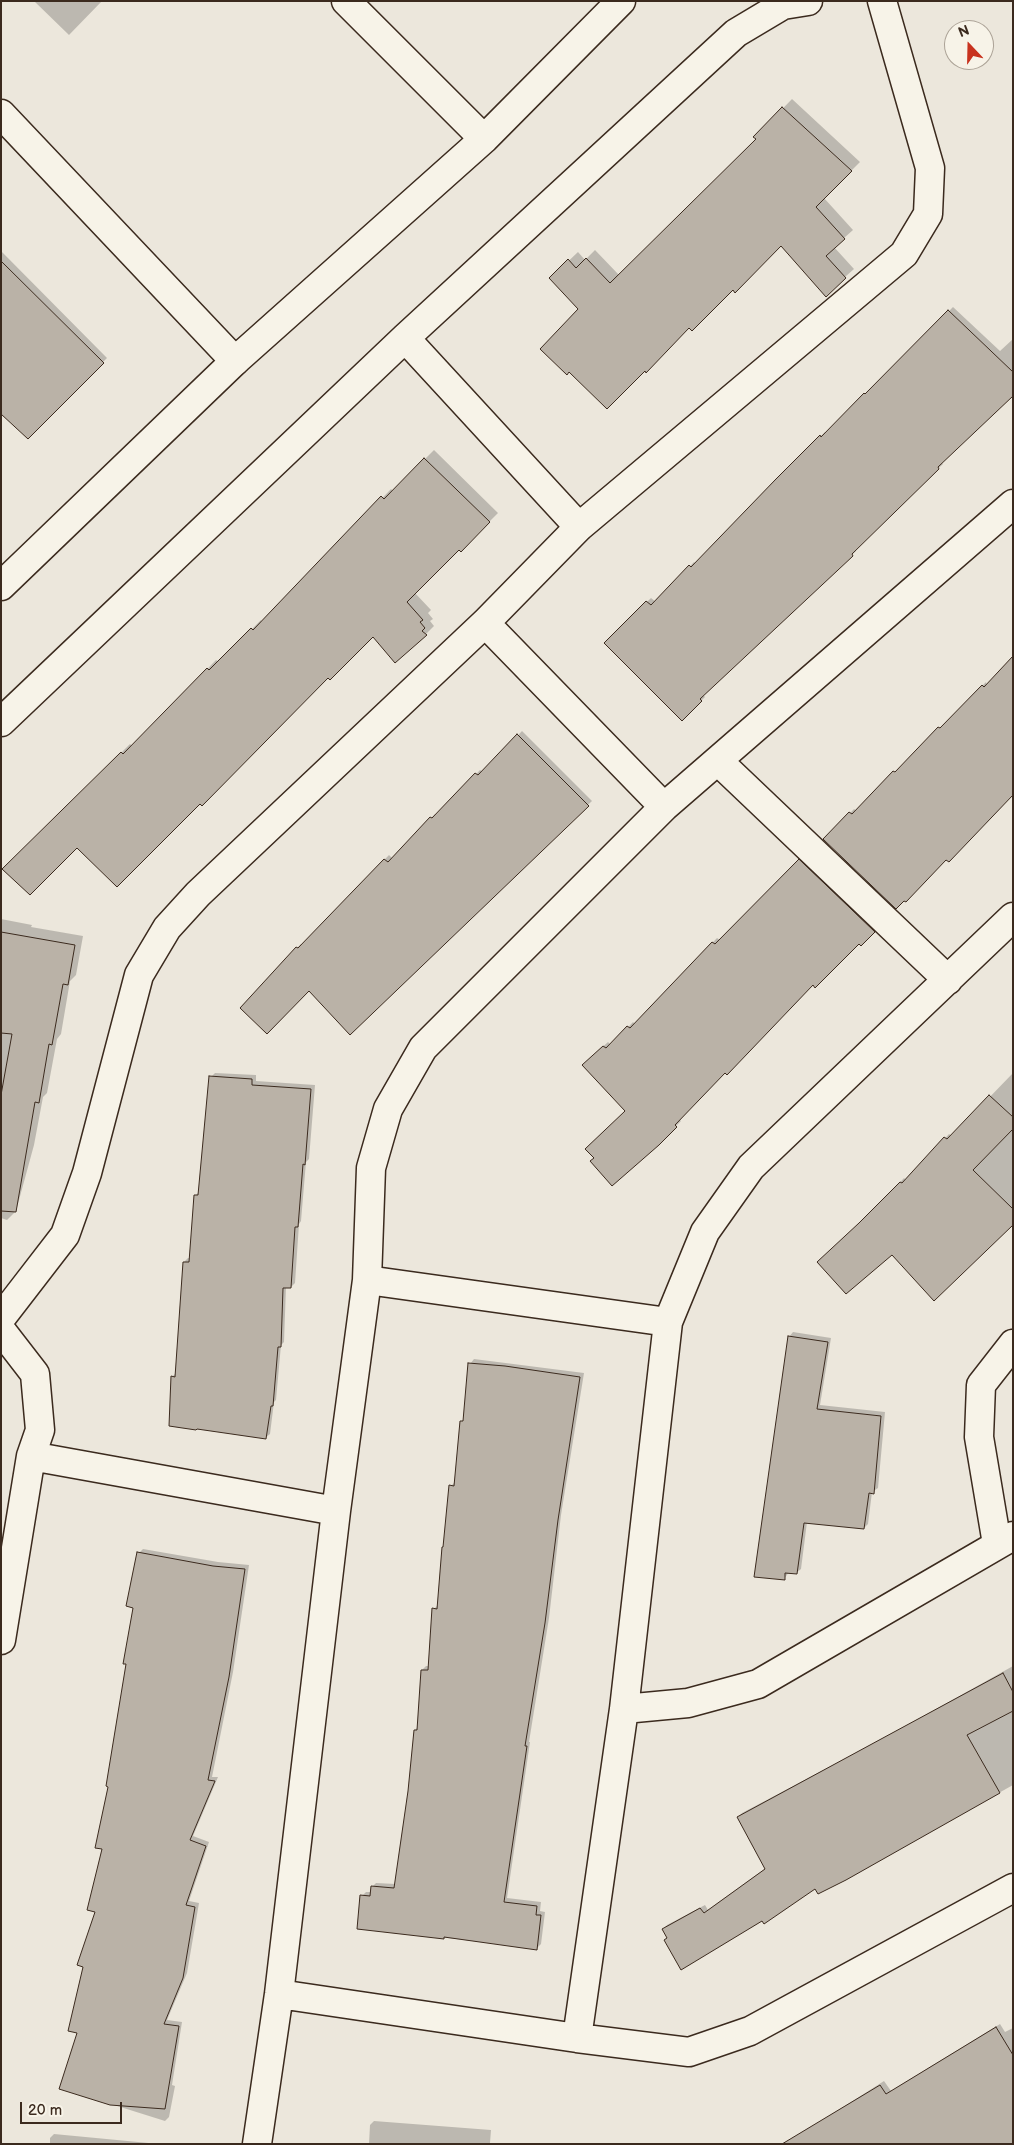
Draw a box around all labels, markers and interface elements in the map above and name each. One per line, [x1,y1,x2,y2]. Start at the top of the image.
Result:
north arrow [944,20,994,70]
text: N [956,22,972,41]
scale bar [22,2092,125,2124]
text: 20 m [28,2101,62,2120]

